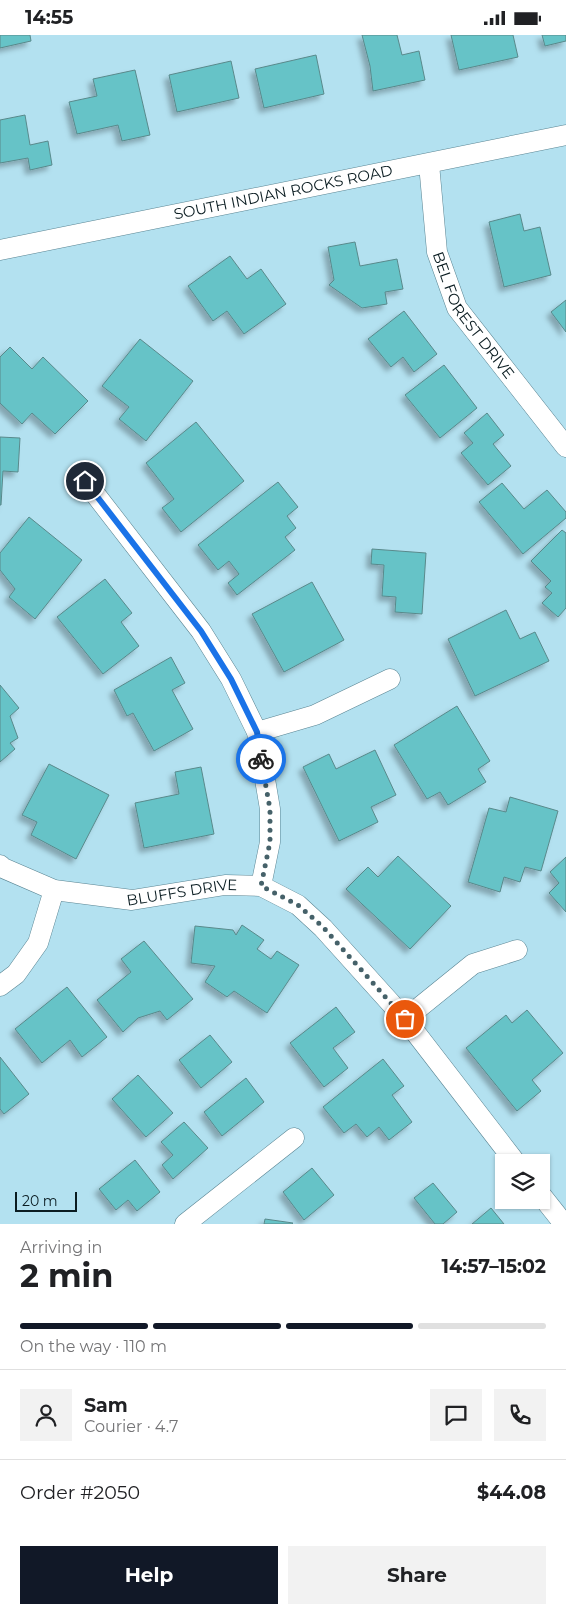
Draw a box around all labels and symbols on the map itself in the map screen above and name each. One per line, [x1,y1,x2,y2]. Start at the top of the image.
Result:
street label: SOUTH INDIAN ROCKS ROAD [172,160,394,223]
street label: BEL FOREST DRIVE [429,249,519,382]
pin [64,460,106,502]
courier [236,734,286,784]
street label: BLUFFS DRIVE [125,875,238,910]
pin [384,998,426,1040]
scale bar [15,1189,78,1212]

